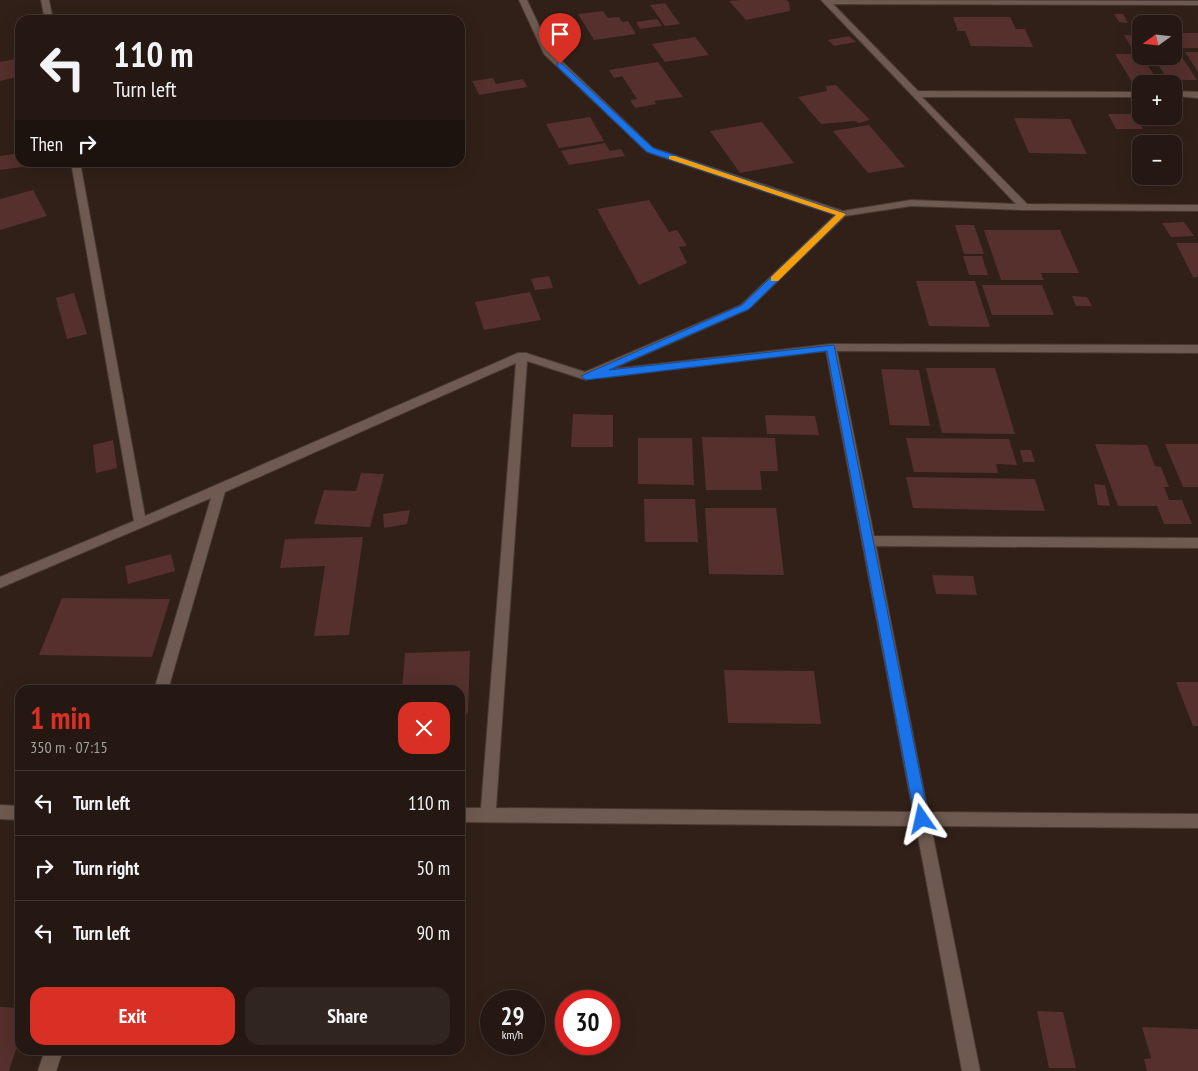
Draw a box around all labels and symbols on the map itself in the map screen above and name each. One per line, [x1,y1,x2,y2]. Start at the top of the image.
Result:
pin [539,13,581,64]
north arrow [1132,15,1182,65]
position arrow [895,792,947,844]
speed limit sign: 30 [555,990,620,1055]

